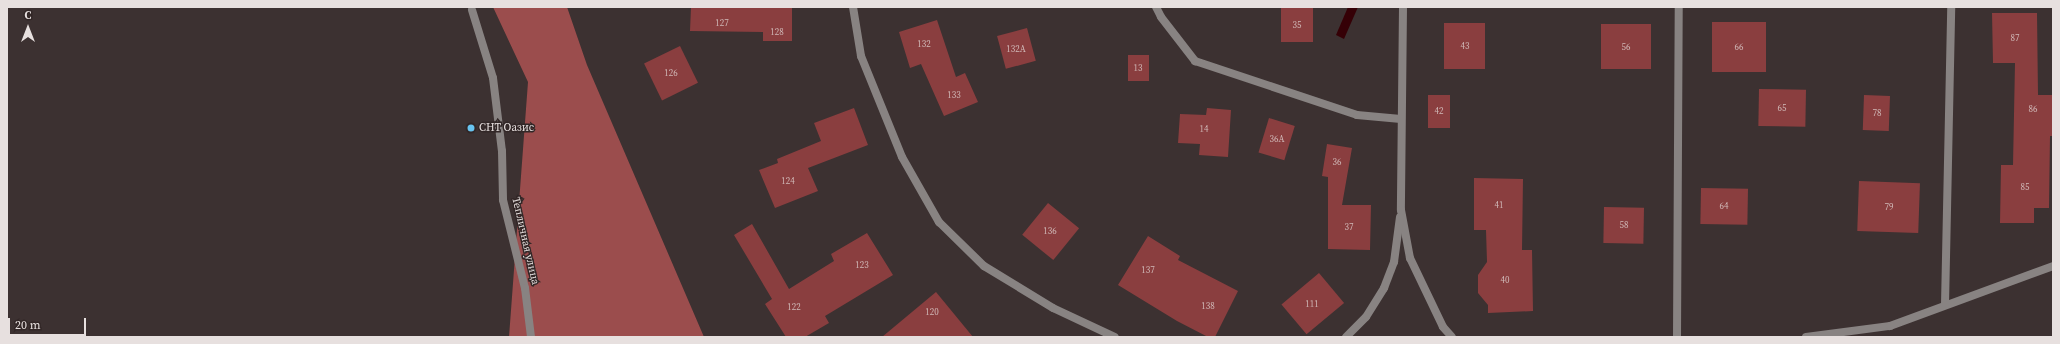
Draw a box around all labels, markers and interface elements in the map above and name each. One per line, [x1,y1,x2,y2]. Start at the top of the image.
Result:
north arrow [8,8,48,48]
text: С [25,8,31,23]
house number: 127 [715,18,729,28]
house number: 35 [1293,20,1301,30]
house number: 128 [770,27,784,37]
house number: 87 [2011,33,2019,43]
house number: 132 [917,39,931,49]
house number: 43 [1461,41,1469,51]
house number: 56 [1622,42,1630,52]
house number: 66 [1735,42,1743,52]
house number: 132А [1006,44,1026,54]
house number: 13 [1134,63,1142,73]
house number: 126 [664,68,678,78]
house number: 133 [947,90,961,100]
house number: 65 [1778,103,1786,113]
house number: 86 [2029,104,2037,114]
house number: 42 [1435,106,1443,116]
house number: 78 [1873,108,1881,118]
place label: СНТ Оазис [479,121,534,135]
marker: СНТ Оазис [466,123,476,133]
house number: 14 [1200,124,1208,134]
house number: 36А [1270,134,1284,144]
house number: 36 [1333,157,1341,167]
house number: 124 [781,176,795,186]
house number: 85 [2021,182,2029,192]
street label: Тепличная улица [508,196,542,286]
house number: 41 [1495,200,1503,210]
house number: 64 [1720,201,1728,211]
house number: 79 [1885,202,1893,212]
house number: 58 [1620,220,1628,230]
house number: 37 [1345,222,1353,232]
house number: 136 [1043,226,1057,236]
house number: 123 [855,260,869,270]
house number: 137 [1141,265,1155,275]
house number: 40 [1501,275,1509,285]
house number: 111 [1305,299,1319,309]
house number: 138 [1201,301,1215,311]
house number: 122 [787,302,801,312]
house number: 120 [925,307,939,317]
scale bar [10,310,88,336]
text: 20 m [15,317,41,333]

